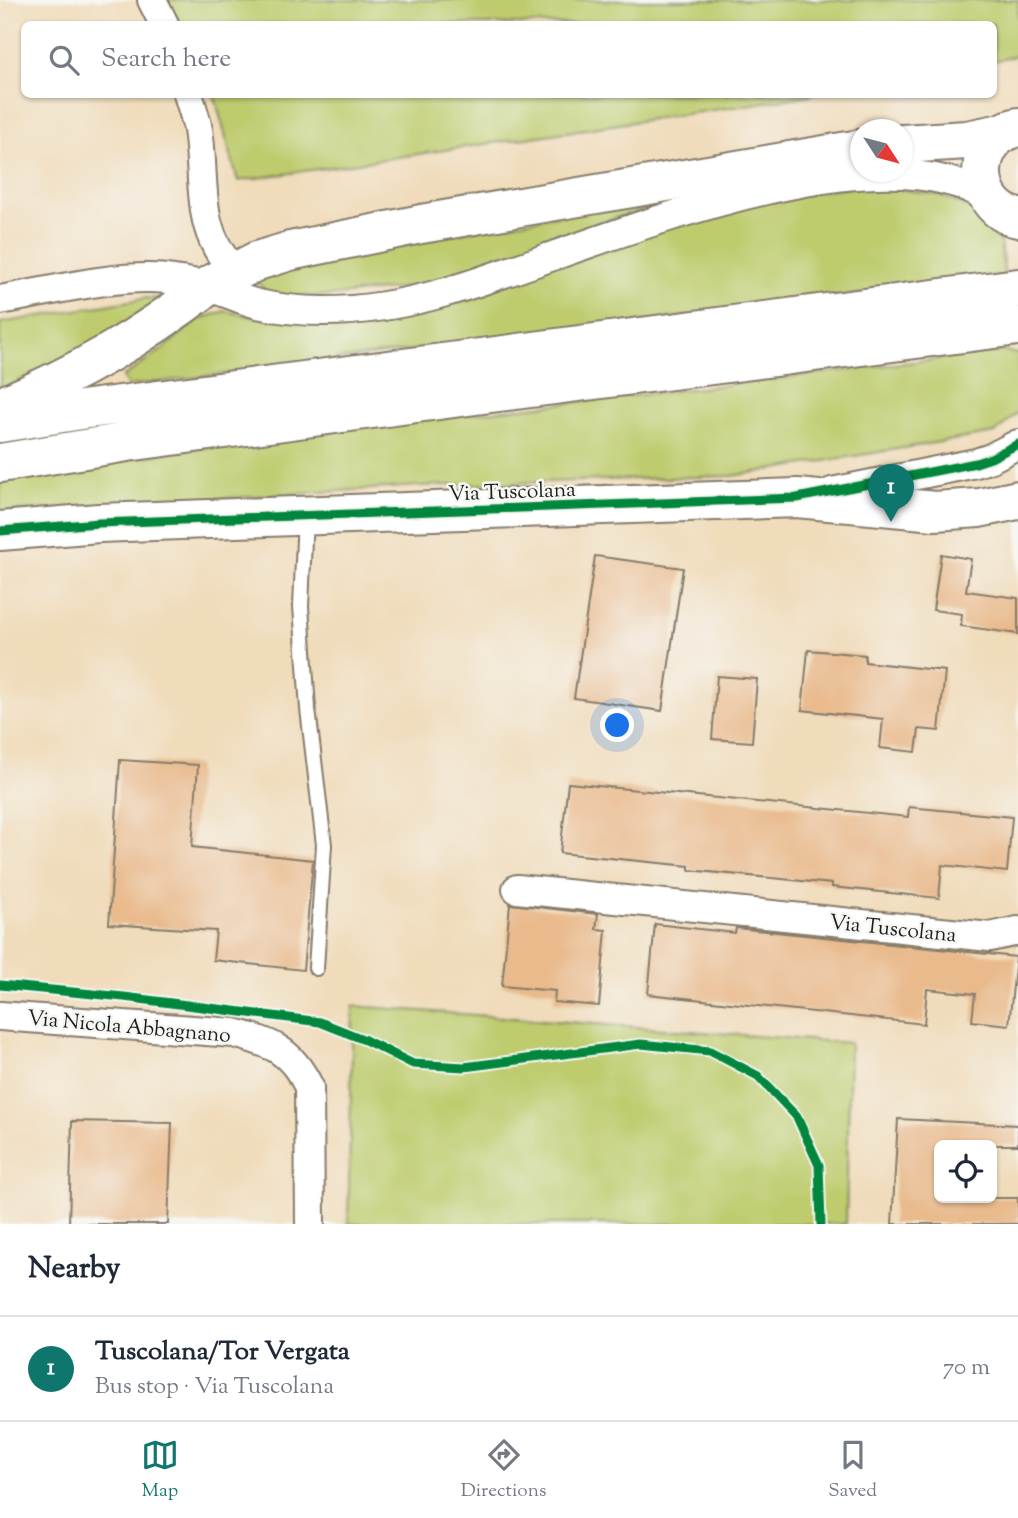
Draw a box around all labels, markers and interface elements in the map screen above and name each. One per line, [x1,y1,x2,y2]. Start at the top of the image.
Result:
search box [21,21,997,98]
icon: search [45,41,83,79]
text: Search here [101,41,231,78]
north arrow [850,119,913,182]
pin: 1 [868,464,914,522]
street label: Via Tuscolana [448,476,577,510]
your location [600,708,634,742]
street label: Via Tuscolana [828,908,958,952]
street label: Via Nicola Abbagnano [26,1004,232,1052]
map controls [934,1140,997,1203]
button: locate [934,1140,997,1203]
text: Nearby [28,1248,120,1291]
text: Tuscolana/Tor Vergata [95,1334,350,1371]
text: 1 [47,1352,55,1385]
text: 70 m [943,1352,990,1385]
text: Bus stop · Via Tuscolana [95,1371,334,1404]
tab: Map [141,1436,179,1505]
tab: Directions [461,1436,546,1505]
tab: Saved [828,1436,877,1505]

